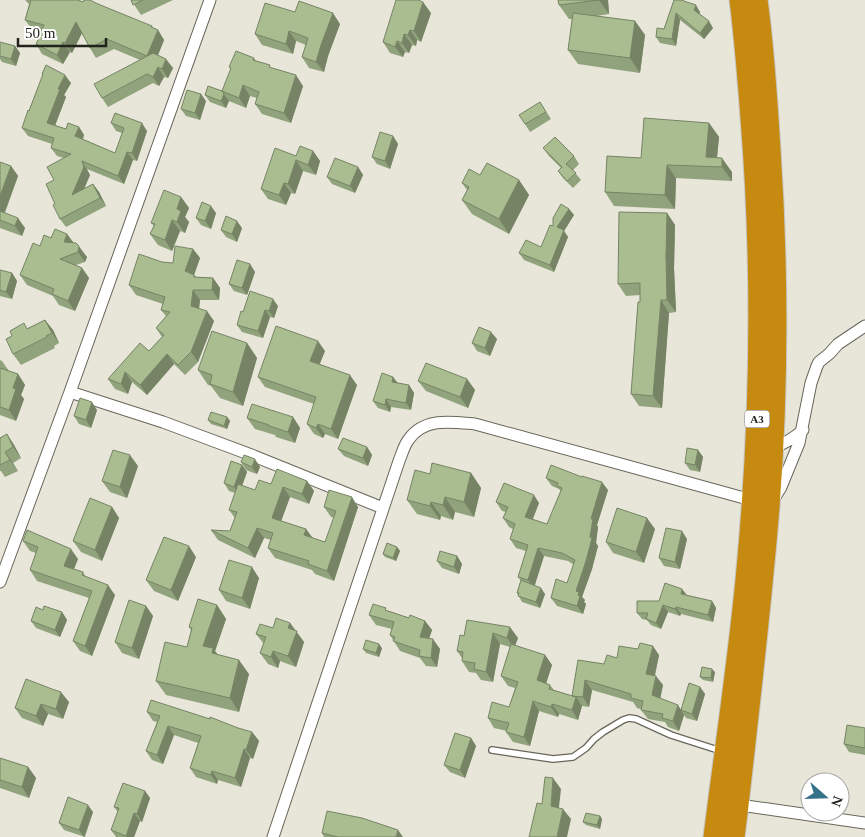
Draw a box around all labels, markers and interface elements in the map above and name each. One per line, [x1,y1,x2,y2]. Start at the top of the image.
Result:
scale bar [18,15,105,47]
text: 50 m [25,25,56,41]
road number: A3 [744,410,770,428]
north arrow [800,772,850,822]
text: N [828,794,846,809]

